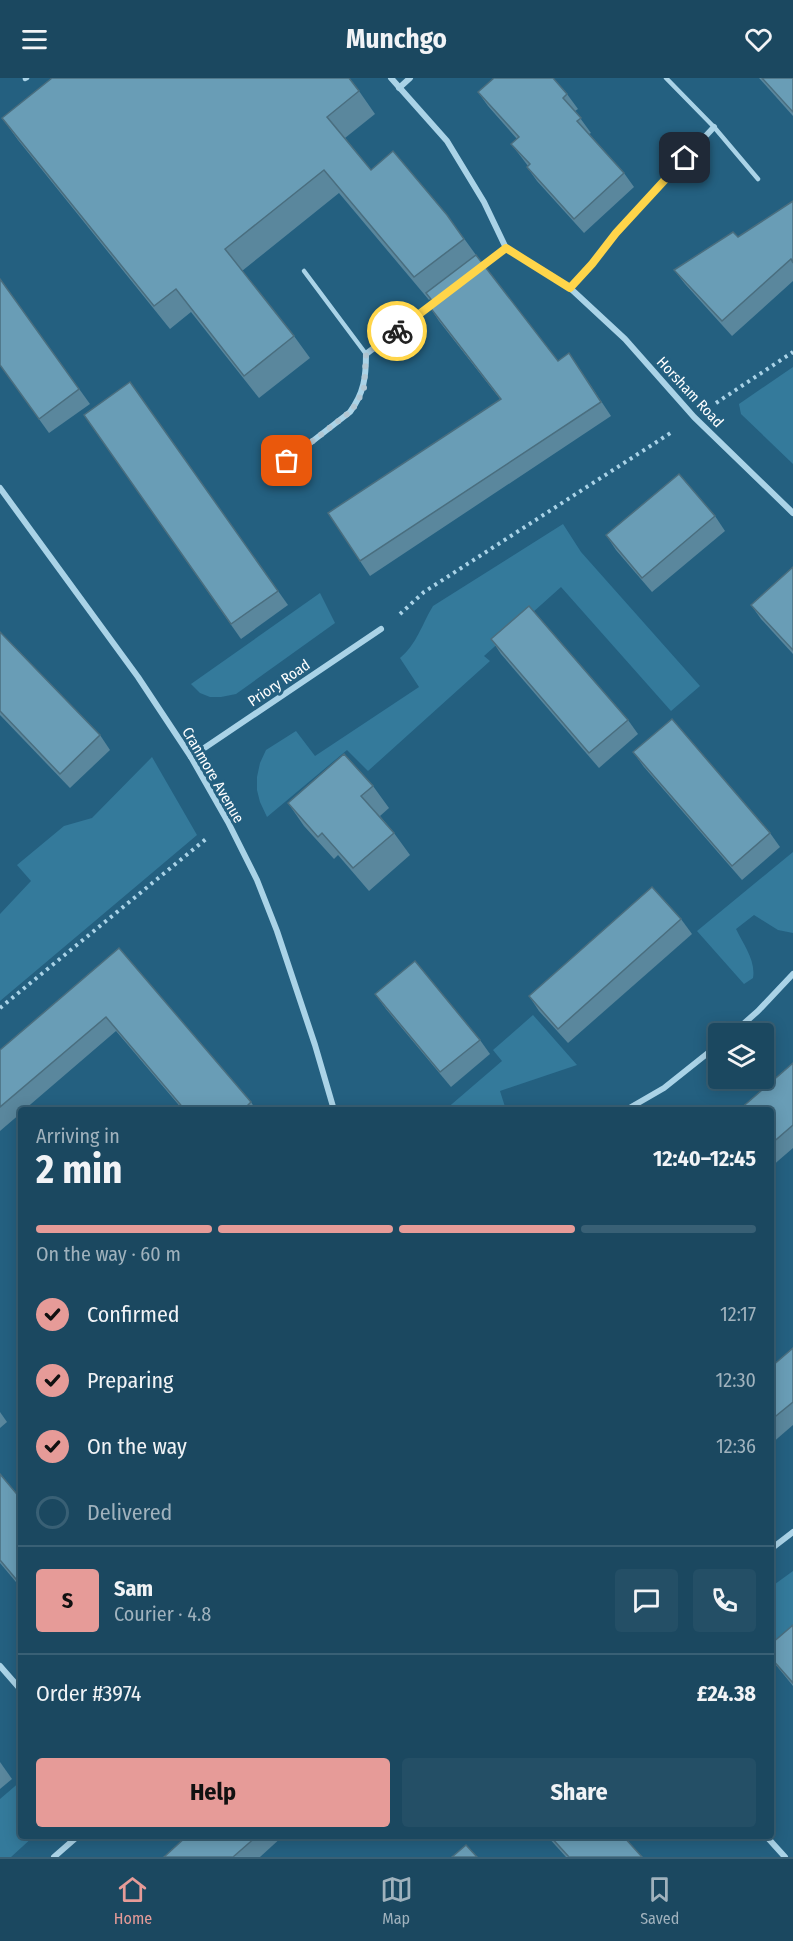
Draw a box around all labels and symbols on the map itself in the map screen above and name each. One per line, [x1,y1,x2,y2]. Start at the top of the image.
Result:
pin [659,132,710,183]
courier [367,301,427,361]
street label: Horsham Road [653,353,727,431]
pin [261,435,312,486]
street label: Priory Road [245,656,313,710]
street label: Cranmore Avenue [178,724,248,826]

